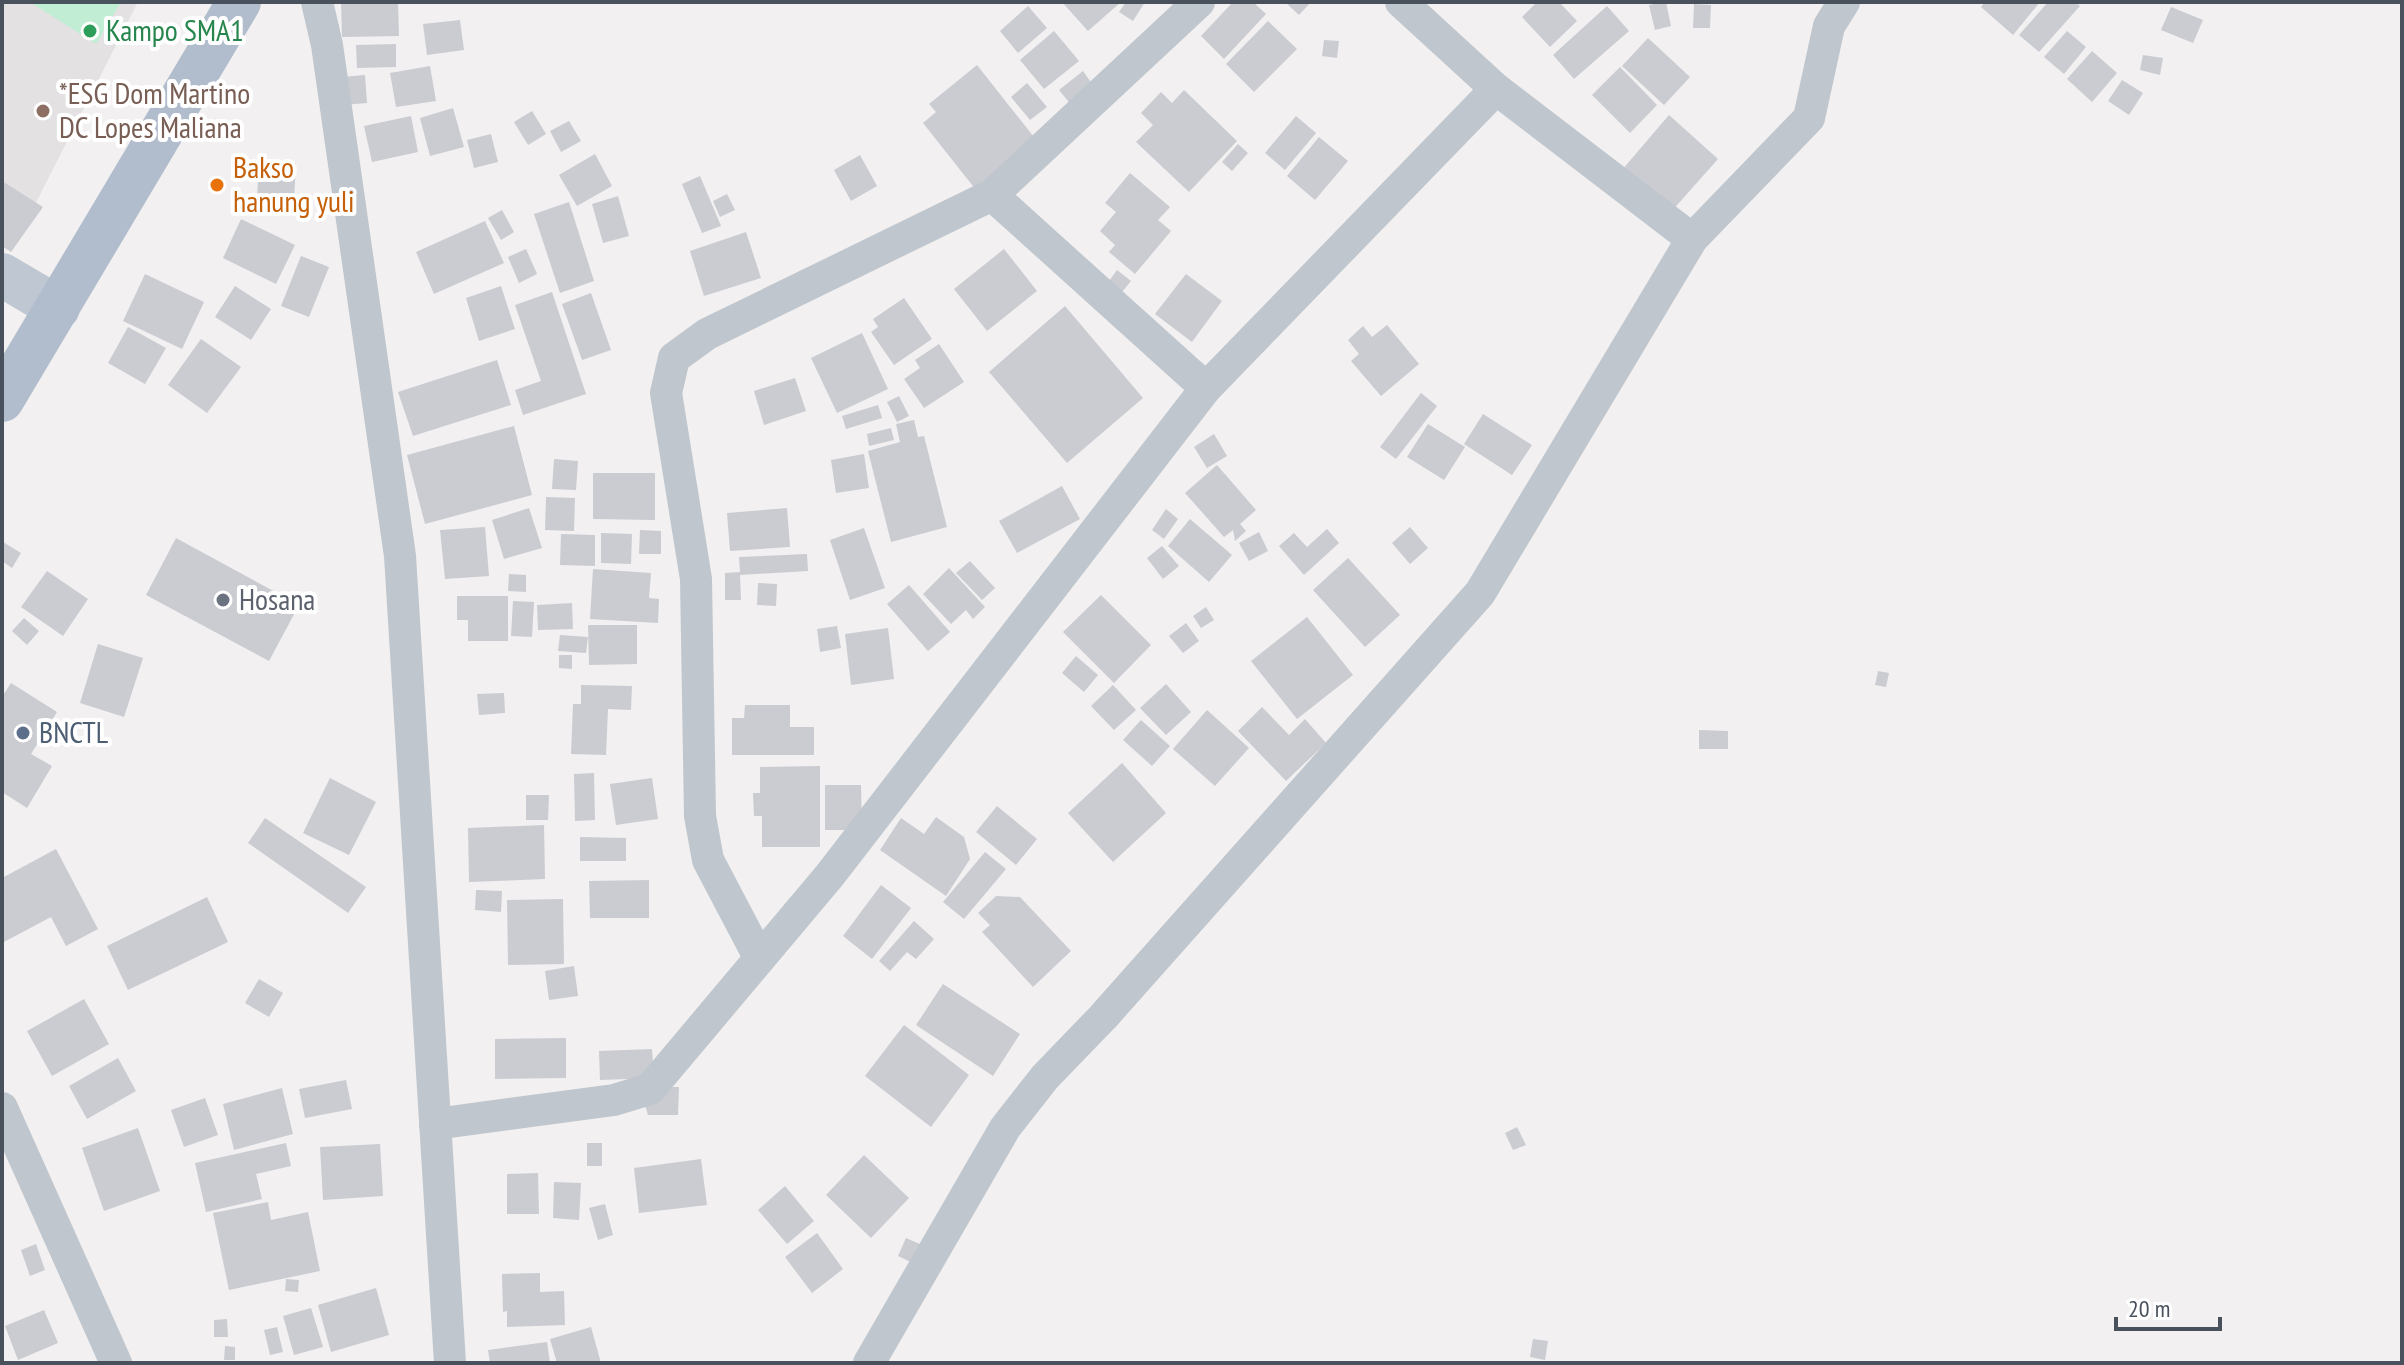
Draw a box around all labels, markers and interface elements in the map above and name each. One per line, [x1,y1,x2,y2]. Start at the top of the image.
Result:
place label: Kampo SMA1 [106,10,244,49]
marker: Kampo SMA1 [81,22,99,40]
place label: *ESG Dom Martino DC Lopes Maliana [59,73,250,146]
marker: *ESG Dom Martino DC Lopes Maliana [34,102,52,120]
place label: Bakso hanung yuli [233,147,355,220]
marker: Bakso hanung yuli [208,176,226,194]
place label: Hosana [239,579,315,618]
marker: Hosana [214,591,232,609]
place label: BNCTL [39,712,109,751]
marker: BNCTL [14,724,32,742]
scale bar [2116,1281,2220,1331]
text: 20 m [2128,1293,2170,1324]

